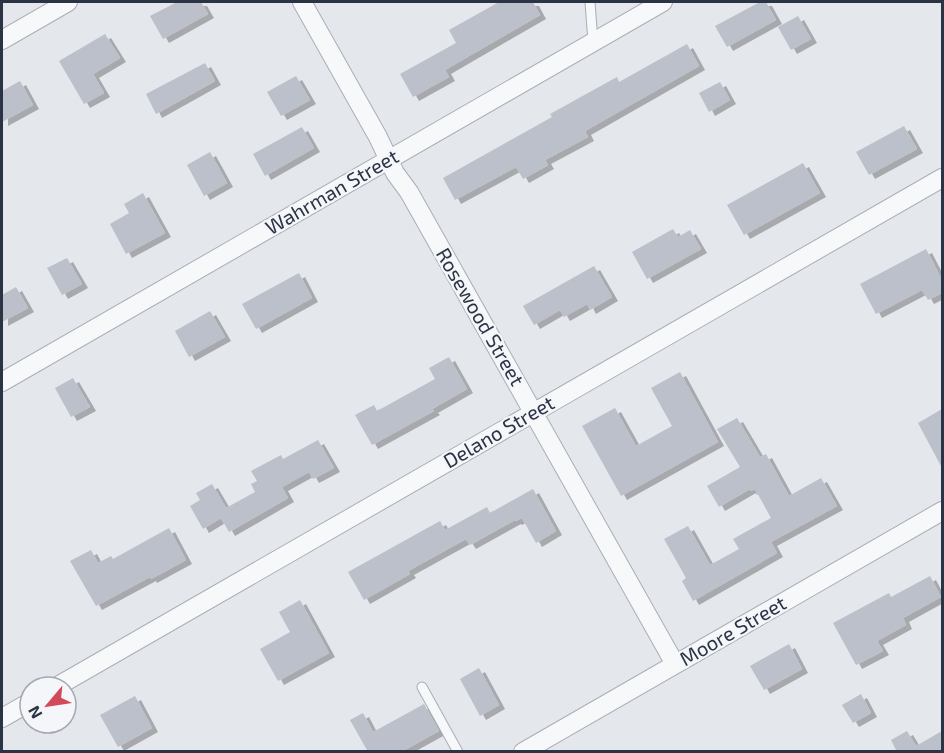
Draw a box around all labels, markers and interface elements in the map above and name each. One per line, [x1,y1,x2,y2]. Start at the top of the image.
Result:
street label: Wahrman Street [261,143,403,239]
street label: Rosewood Street [432,243,530,390]
street label: Delano Street [439,390,559,473]
street label: Moore Street [675,590,790,670]
north arrow [18,675,78,735]
text: N [23,703,46,722]

